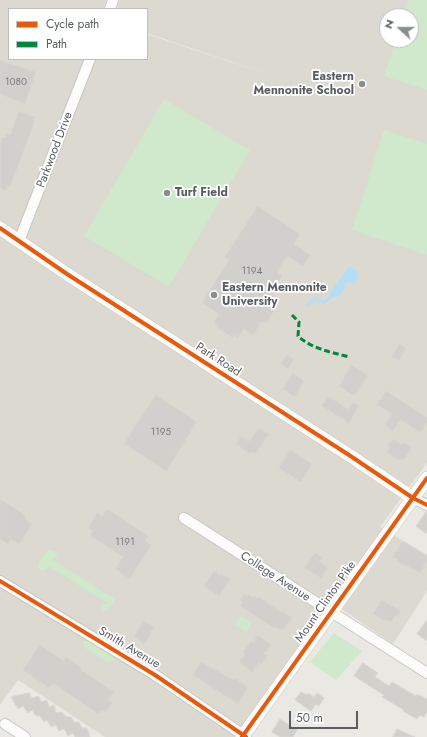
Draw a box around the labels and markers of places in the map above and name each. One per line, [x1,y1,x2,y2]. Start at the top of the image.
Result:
place label: Eastern Mennonite School [253,70,354,98]
marker: Eastern Mennonite School [357,79,367,89]
place label: Turf Field [175,186,228,200]
marker: Turf Field [162,188,172,198]
place label: Eastern Mennonite University [222,281,327,309]
marker: Eastern Mennonite University [209,290,219,300]

